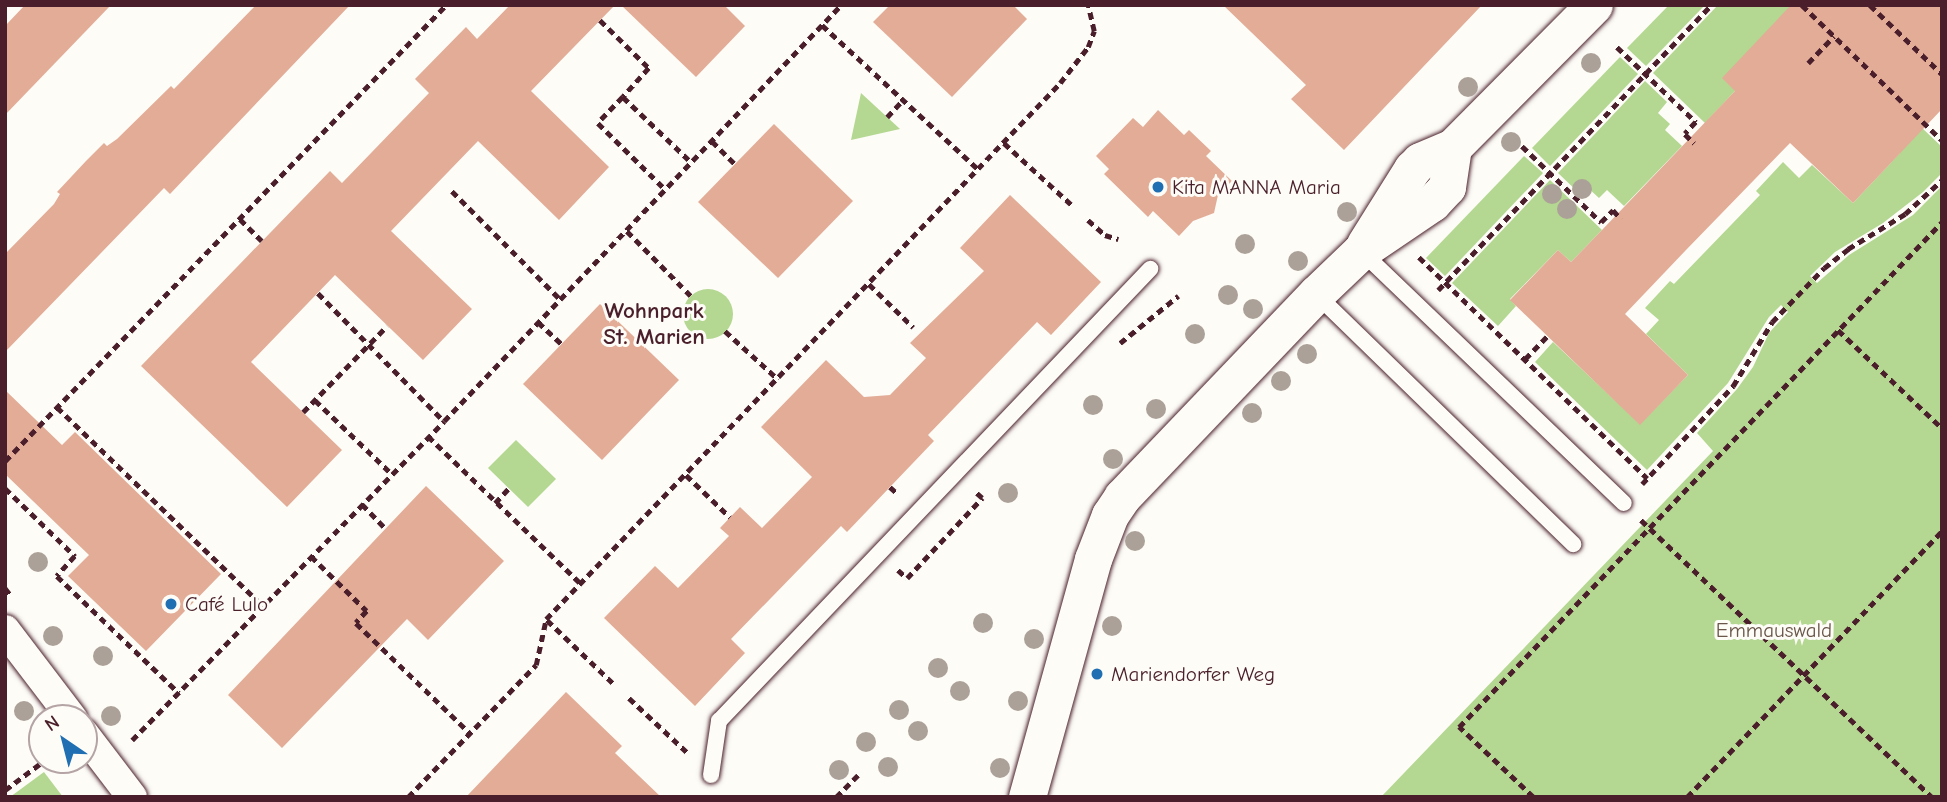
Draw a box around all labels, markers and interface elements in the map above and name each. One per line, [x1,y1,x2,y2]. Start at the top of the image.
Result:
place label: Kita MANNA Maria [1172,174,1341,200]
marker: Kita MANNA Maria [1150,179,1166,195]
district label: Wohnpark St. Marien [603,297,705,351]
place label: Café Lulo [185,591,268,617]
marker: Café Lulo [163,596,179,612]
park label: Emmauswald [1716,617,1832,643]
place label: Mariendorfer Weg [1111,661,1275,687]
marker: Mariendorfer Weg [1089,666,1105,682]
north arrow [28,704,98,774]
text: N [41,711,63,736]

